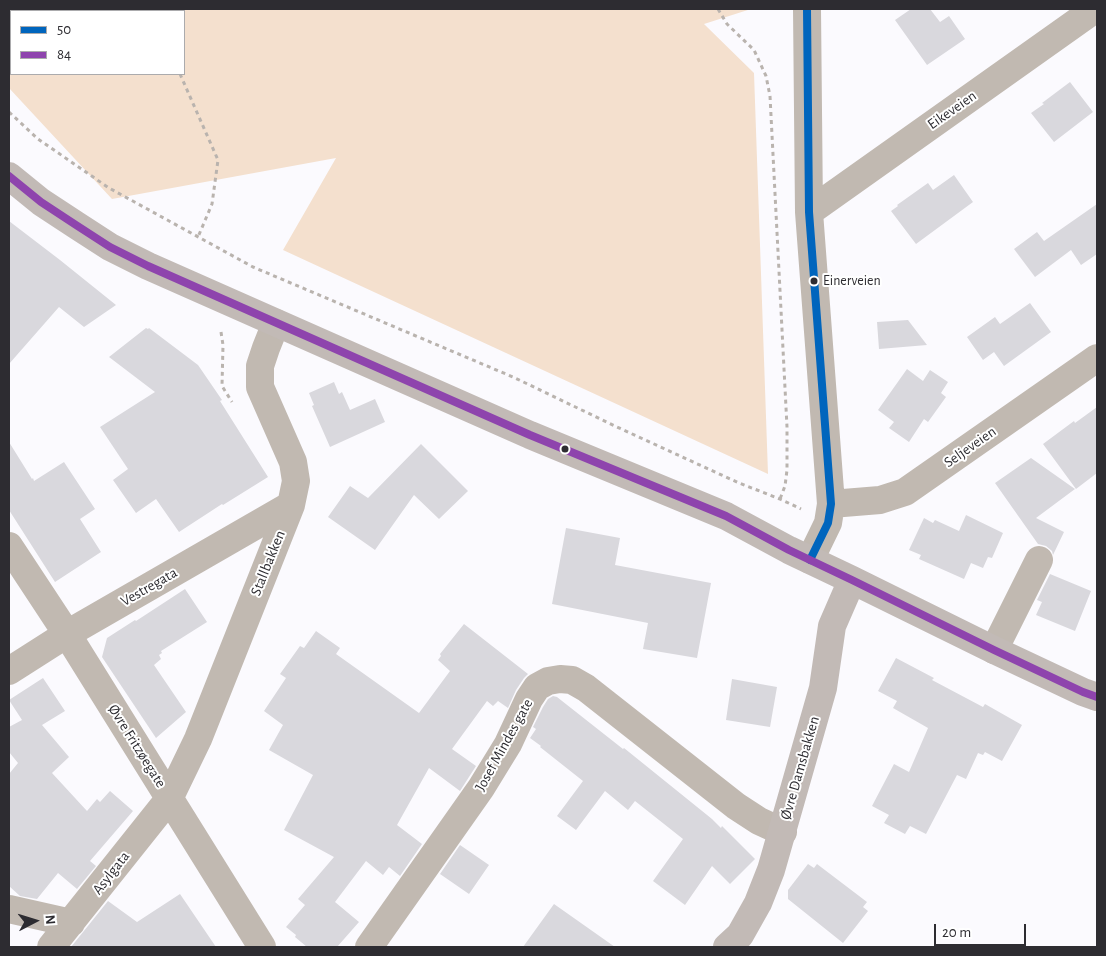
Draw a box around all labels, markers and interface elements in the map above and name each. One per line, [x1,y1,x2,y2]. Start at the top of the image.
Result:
legend [10,10,185,75]
text: 50 [57,22,71,37]
text: 84 [57,47,71,62]
street label: Eikeveien [924,87,980,133]
place label: Einerveien [823,273,881,289]
marker: Einerveien [809,276,819,286]
street label: Seljeveien [940,423,1000,471]
unlabelled marker [560,444,570,454]
street label: Stallbakken [247,528,289,598]
street label: Vestregata [117,564,181,610]
street label: Josef Mindes gate [471,696,537,794]
street label: Øvre Fritzøegate [104,701,170,791]
street label: Øvre Damsbakken [777,714,823,822]
street label: Asylgata [88,848,134,898]
north arrow [10,896,60,946]
text: N [43,914,57,925]
scale bar [936,914,1028,946]
text: 20 m [942,925,971,940]

